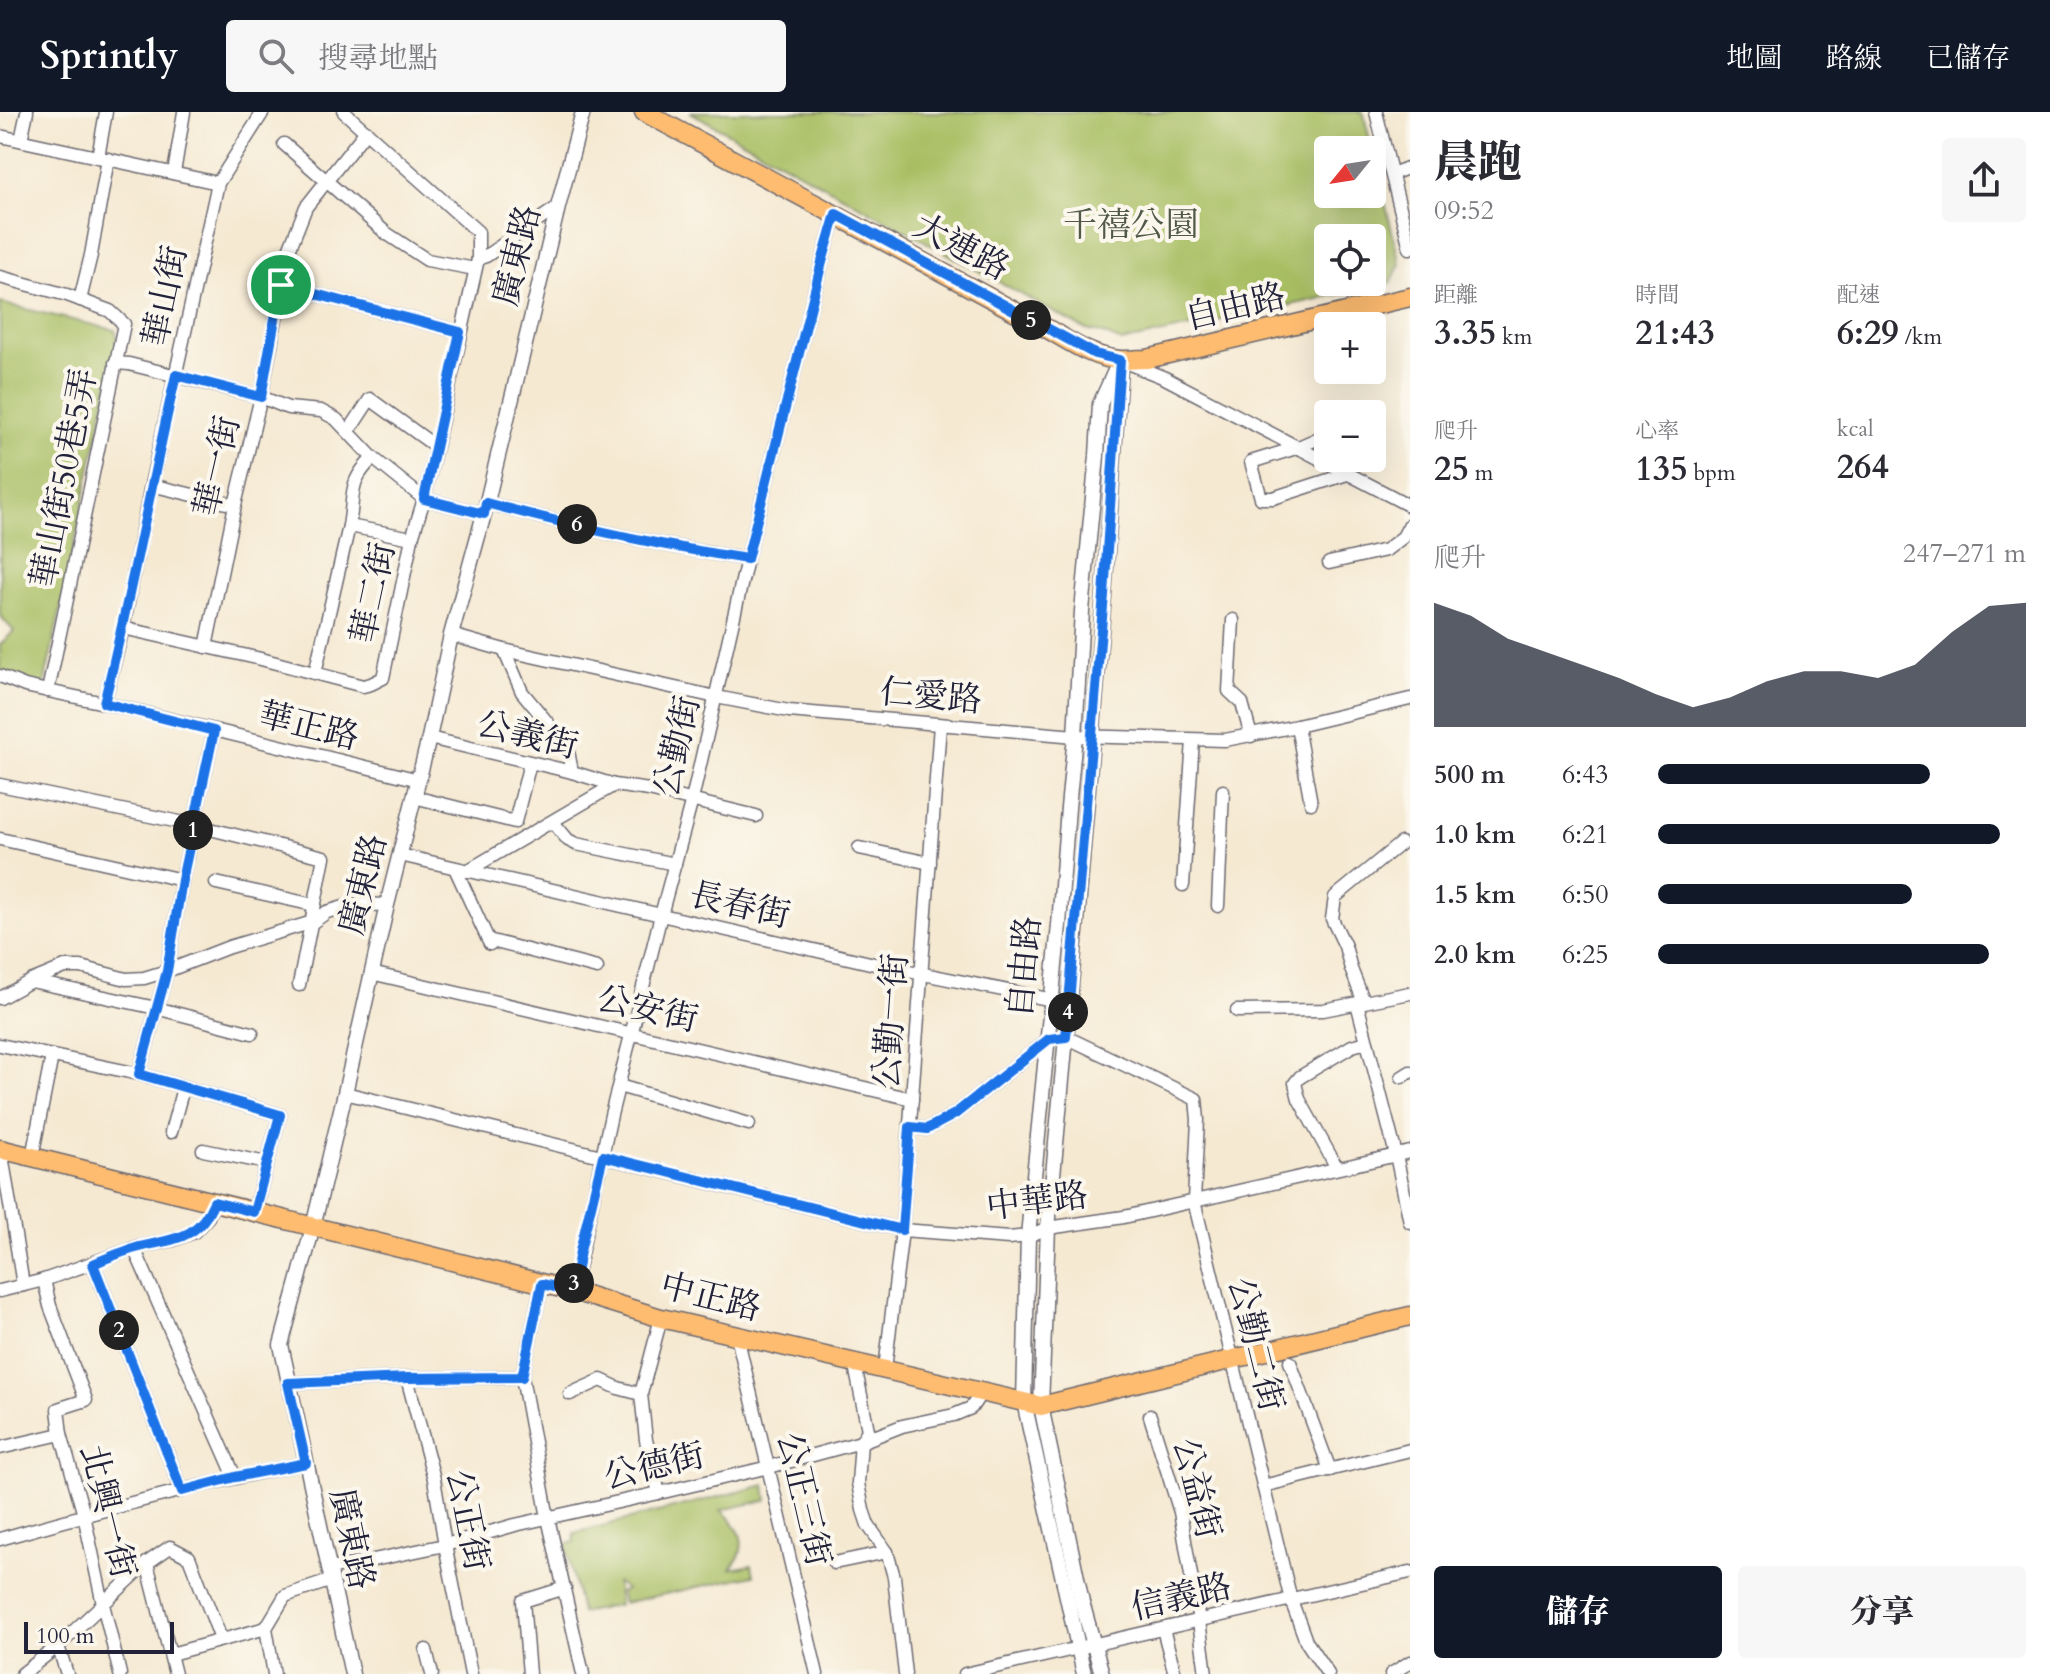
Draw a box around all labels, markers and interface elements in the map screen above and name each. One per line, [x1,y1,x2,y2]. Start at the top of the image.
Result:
search box [226,20,786,92]
text: Sprintly [40,30,178,82]
icon: search [254,34,298,78]
text: 搜尋地點 [318,38,438,79]
text: 地圖 [1726,39,1782,77]
text: 路線 [1826,39,1882,77]
text: 已儲存 [1926,39,2010,77]
text: 晨跑 [1434,133,1522,193]
north arrow [1314,136,1386,208]
map controls [1314,136,1386,472]
button: share [1942,138,2026,222]
text: 09:52 [1434,193,1494,228]
street label: 廣東路 [482,200,552,310]
park label: 千禧公園 [1063,202,1199,248]
street label: 大連路 [906,203,1017,291]
button: locate [1314,224,1386,296]
street label: 華山街 [132,242,198,351]
pin [247,251,315,319]
icon: arrive [259,263,303,307]
street label: 自由路 [1180,273,1290,341]
text: 距離 [1434,280,1478,310]
text: 時間 [1635,280,1679,310]
text: 配速 [1837,280,1881,310]
pin: 5 [1011,300,1051,340]
text: 5 [1025,305,1037,335]
text: 3.35 [1434,310,1496,356]
text: 21:43 [1635,310,1715,356]
text: 6:29 [1837,310,1899,356]
button: + [1314,312,1386,384]
text: km [1496,322,1532,352]
text: /km [1899,322,1942,352]
street label: 華山街50巷5弄 [20,365,108,592]
button: − [1314,400,1386,472]
street label: 華一街 [183,411,251,521]
text: kcal [1837,414,1874,444]
text: 爬升 [1434,416,1478,446]
text: 心率 [1635,416,1679,446]
text: 264 [1837,444,1889,490]
text: 25 [1434,446,1469,492]
text: 135 [1635,446,1688,492]
text: m [1469,458,1493,488]
text: bpm [1688,458,1736,488]
pin: 6 [557,504,597,544]
text: 6 [571,509,583,539]
text: 247–271 m [1903,536,2026,571]
street label: 華二街 [340,539,406,648]
text: 爬升 [1434,540,1486,575]
street label: 仁愛路 [878,669,984,723]
street label: 華正路 [254,691,364,761]
street label: 公勤街 [643,691,711,801]
street label: 公義街 [473,700,583,770]
text: 500 m [1434,757,1505,792]
text: 6:43 [1562,757,1609,792]
pin: 1 [173,810,213,850]
text: 1 [187,815,199,845]
text: 1.0 km [1434,817,1515,852]
text: 6:21 [1562,817,1609,852]
street label: 廣東路 [328,829,398,939]
street label: 長春街 [685,871,795,939]
text: 1.5 km [1434,877,1515,912]
text: 6:50 [1562,877,1609,912]
street label: 自由路 [997,914,1051,1020]
text: 2.0 km [1434,937,1515,972]
text: 6:25 [1562,937,1609,972]
street label: 公勤一街 [863,952,919,1091]
street label: 公安街 [593,975,703,1043]
pin: 4 [1048,992,1088,1032]
text: 4 [1062,997,1074,1027]
street label: 中華路 [984,1172,1091,1230]
street label: 中正路 [656,1262,766,1332]
pin: 3 [554,1263,594,1303]
text: 3 [568,1268,580,1298]
street label: 公勤二街 [1217,1273,1295,1416]
pin: 2 [99,1310,139,1350]
text: 2 [113,1315,125,1345]
street label: 公正三街 [766,1428,842,1571]
street label: 公德街 [599,1432,709,1500]
street label: 公益街 [1162,1433,1232,1543]
street label: 北興一街 [69,1440,147,1583]
street label: 公正街 [436,1466,500,1575]
street label: 廣東路 [319,1485,385,1594]
street label: 信義路 [1126,1563,1236,1631]
button: 儲存 [1434,1566,1722,1658]
button: 分享 [1738,1566,2026,1658]
scale bar [24,1618,174,1654]
text: 100 m [36,1621,94,1651]

